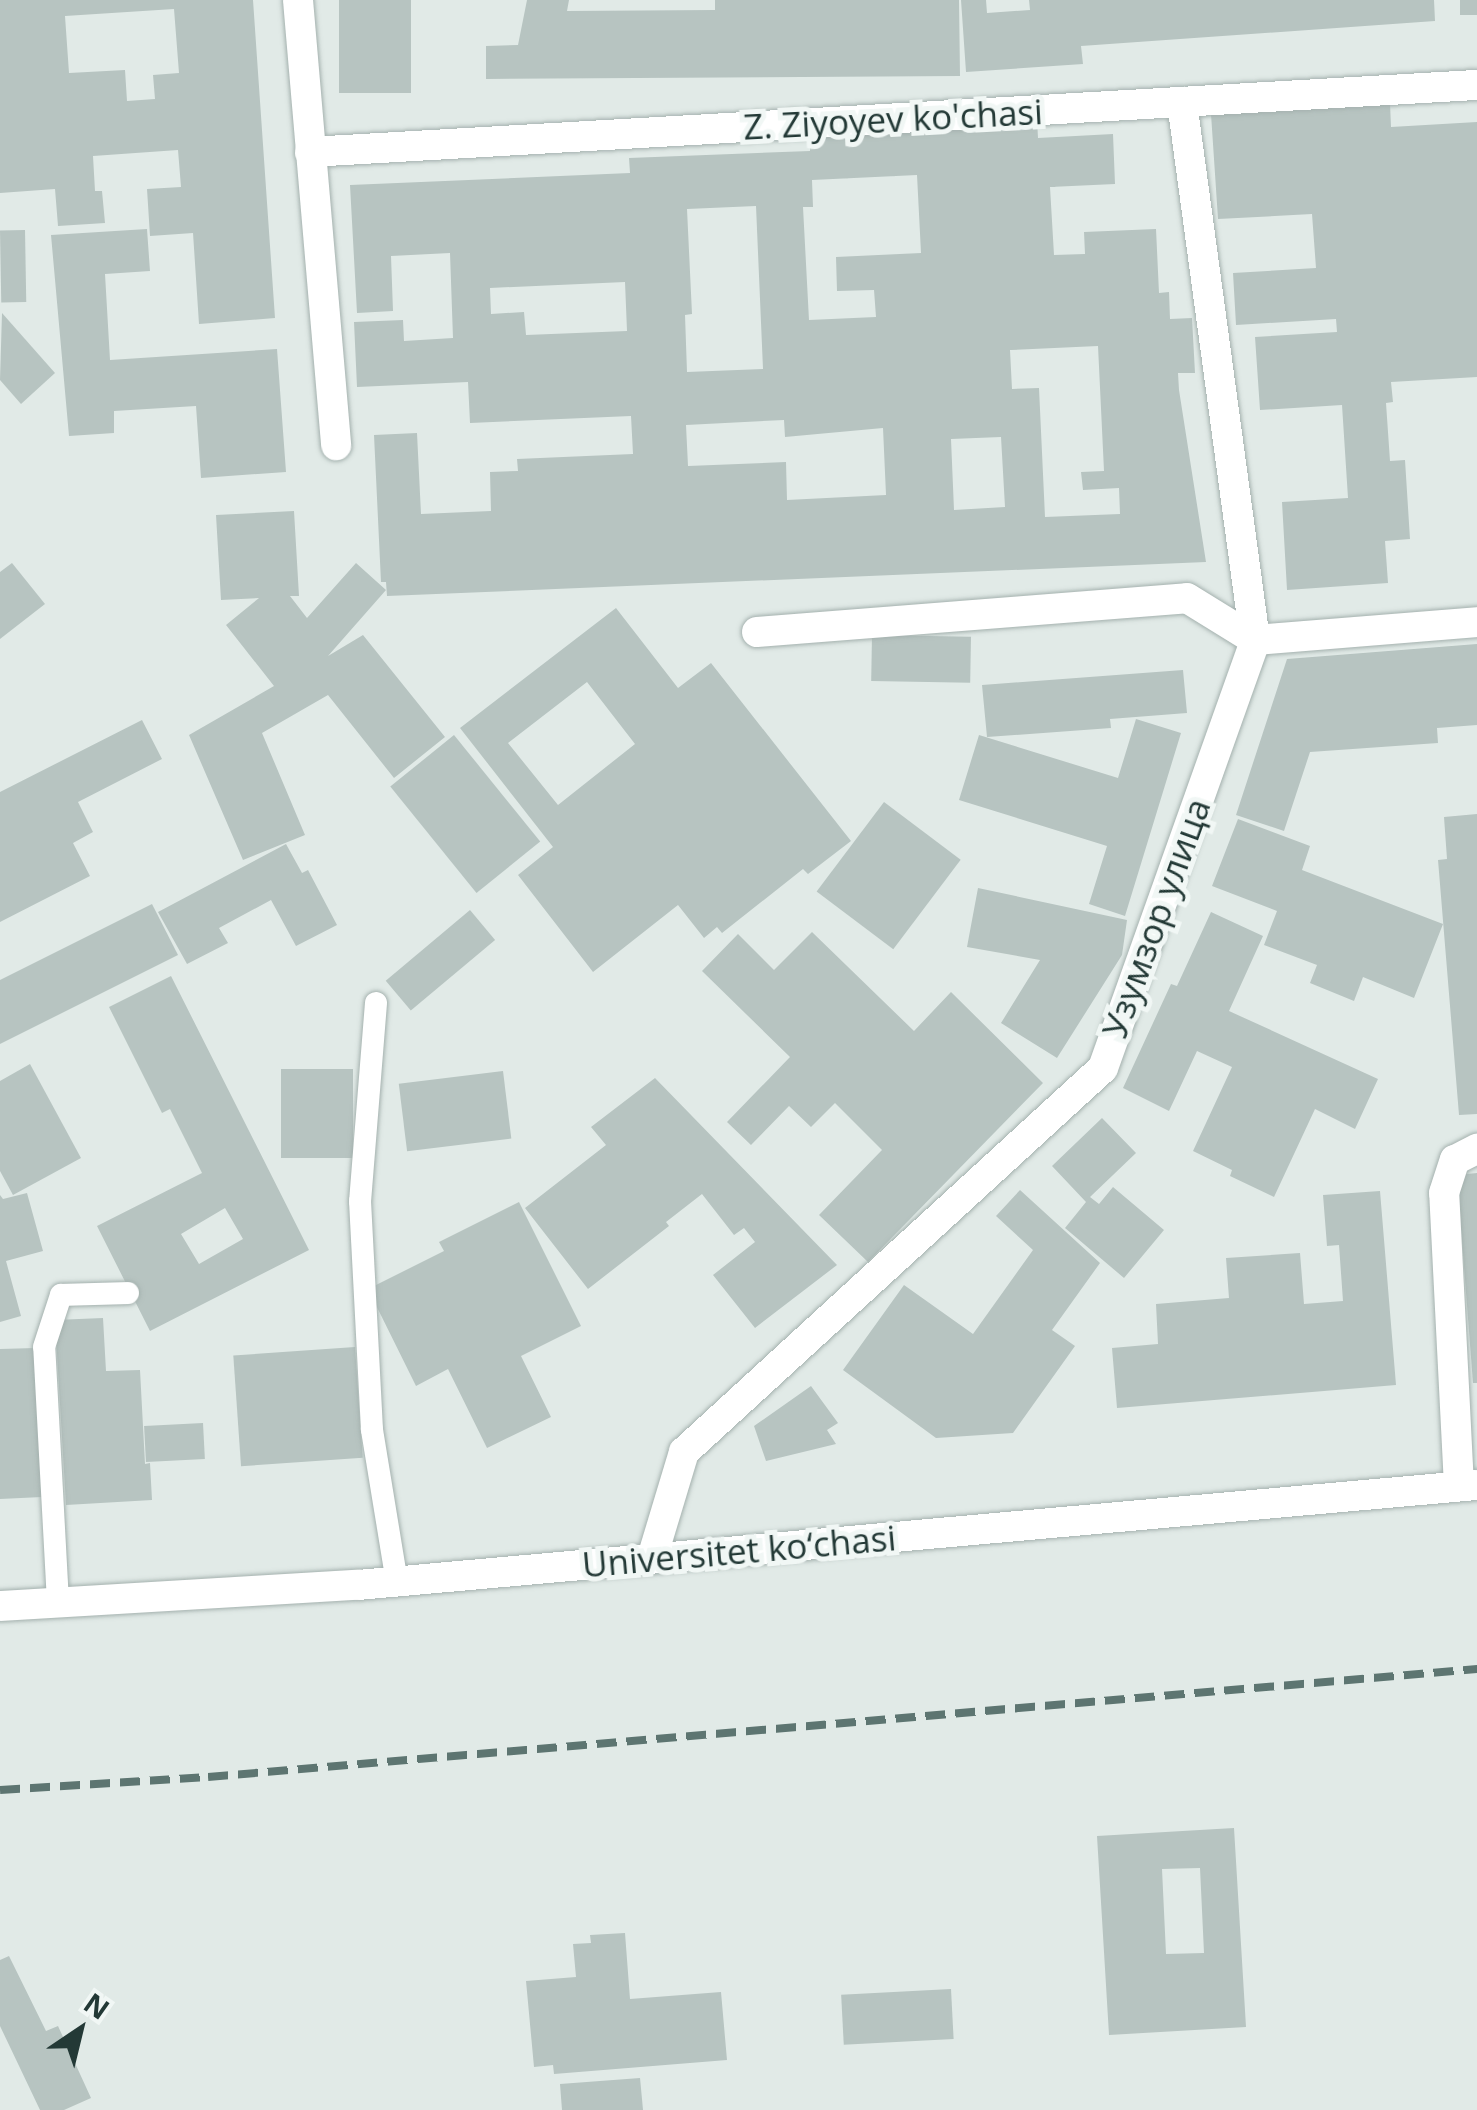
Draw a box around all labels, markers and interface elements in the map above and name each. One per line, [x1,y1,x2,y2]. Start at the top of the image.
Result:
street label: Z. Ziyoyev ko'chasi [742,90,1044,148]
street label: Узумзор улица [1093,793,1219,1043]
street label: Universitet kо‘chasi [580,1516,898,1586]
north arrow [30,1980,130,2080]
text: N [77,1983,117,2028]

